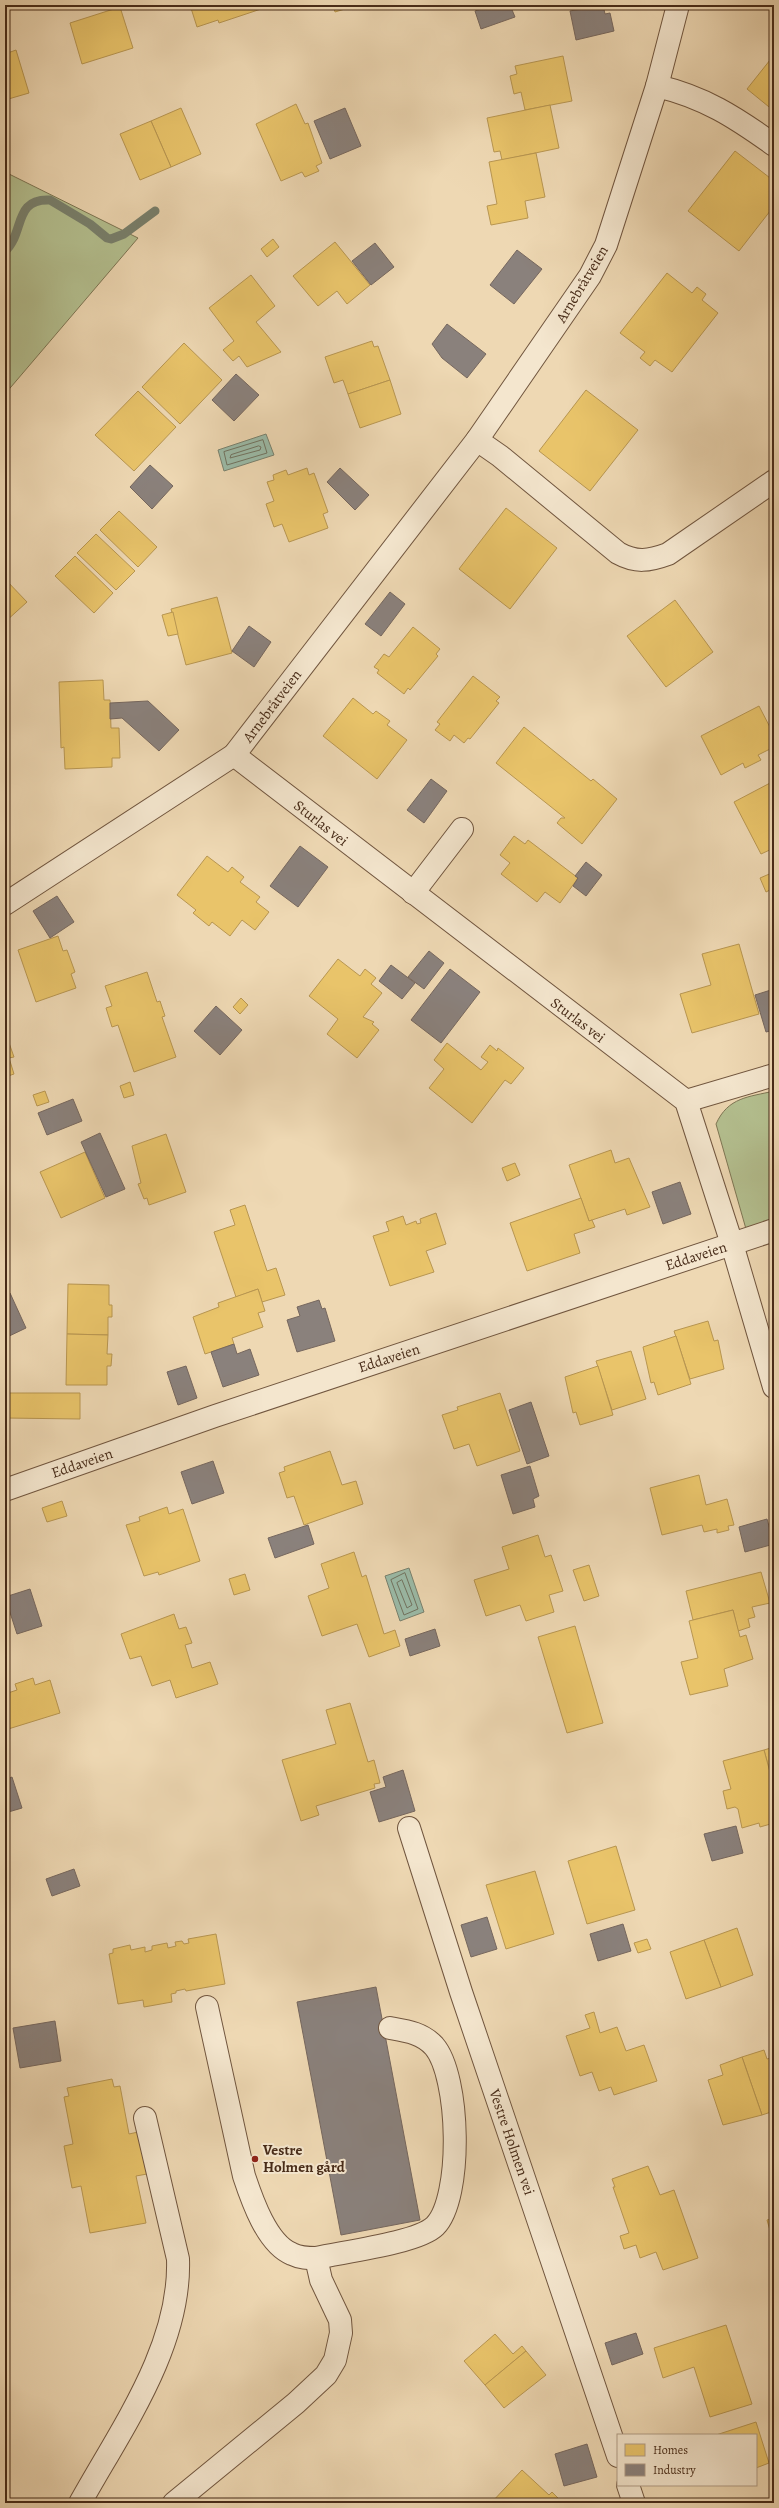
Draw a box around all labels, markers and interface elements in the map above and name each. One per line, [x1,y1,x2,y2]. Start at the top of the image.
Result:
street label: Arnebråtveien [551,242,613,327]
street label: Arnebråtveien [237,665,306,747]
street label: Sturlas vei [290,795,352,851]
street label: Sturlas vei [547,993,609,1047]
street label: Eddaveien [663,1237,729,1275]
street label: Eddaveien [356,1339,422,1377]
street label: Eddaveien [49,1443,115,1483]
street label: Vestre Holmen vei [484,2085,540,2198]
place label: Vestre Holmen gård [262,2140,346,2177]
marker: Vestre Holmen gård [250,2154,260,2164]
legend [617,2434,757,2486]
text: Homes [653,2442,688,2458]
text: Industry [653,2462,696,2478]

